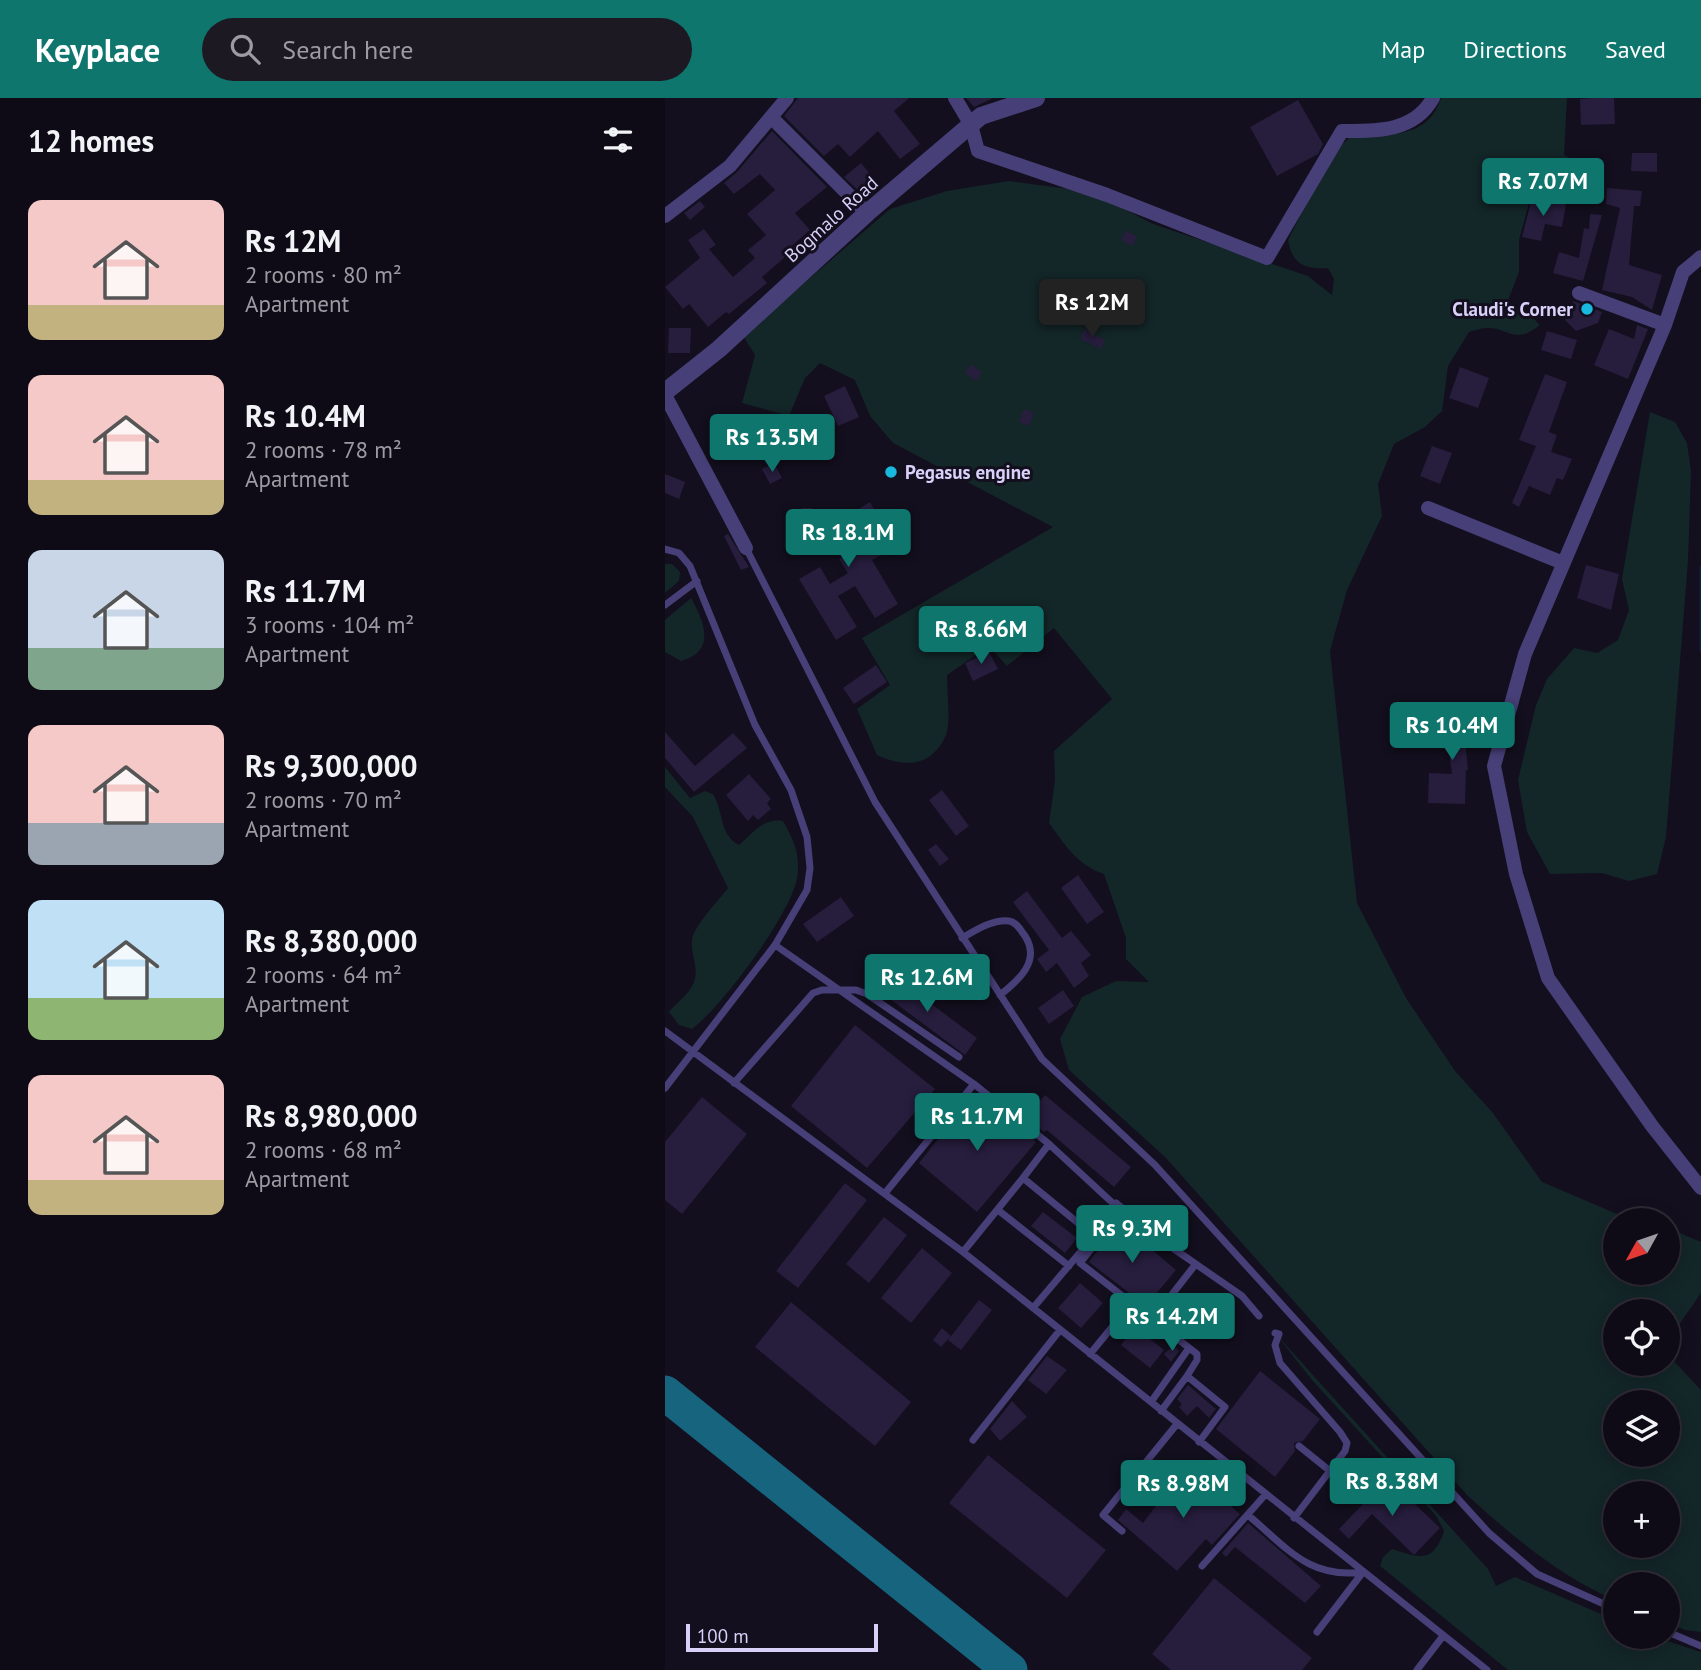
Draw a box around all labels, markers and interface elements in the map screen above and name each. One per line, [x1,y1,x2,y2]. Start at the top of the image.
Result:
search box [202,18,692,81]
text: Keyplace [35,28,160,71]
icon: search [226,30,264,68]
text: Search here [282,33,413,66]
text: Map [1381,34,1425,65]
text: Directions [1463,34,1567,65]
text: Saved [1605,34,1666,65]
text: 12 homes [28,121,154,160]
icon: filters [599,121,637,159]
pin: Rs 7.07M [1471,158,1615,218]
text: Rs 7.07M [1498,166,1588,195]
street label: Bogmalo Road [779,171,883,267]
text: Rs 12M [245,221,341,260]
icon: home [84,228,168,312]
text: 2 rooms · 80 m² [245,260,402,289]
pin: Rs 12M [1035,280,1149,339]
text: Rs 12M [1055,287,1129,316]
text: Apartment [245,289,349,318]
place label: Claudi's Corner [1452,297,1573,321]
marker: Claudi's Corner [1579,301,1595,317]
text: Rs 10.4M [245,396,366,435]
icon: home [84,403,168,487]
pin: Rs 13.5M [700,414,844,474]
text: Rs 13.5M [726,422,818,451]
text: 2 rooms · 78 m² [245,435,402,464]
place label: Pegasus engine [905,460,1031,484]
text: Apartment [245,464,349,493]
marker: Pegasus engine [883,464,899,480]
pin: Rs 18.1M [776,510,920,569]
text: Rs 18.1M [802,517,894,546]
text: Rs 11.7M [245,571,366,610]
icon: home [84,578,168,662]
pin: Rs 8.66M [909,606,1053,666]
text: 3 rooms · 104 m² [245,610,414,639]
text: Rs 8.66M [935,614,1027,643]
text: Apartment [245,639,349,668]
pin: Rs 10.4M [1380,702,1524,762]
text: Rs 10.4M [1406,710,1498,739]
text: Rs 9,300,000 [245,746,418,785]
icon: home [84,753,168,837]
text: 2 rooms · 70 m² [245,785,402,814]
text: Apartment [245,814,349,843]
text: Rs 8,380,000 [245,921,418,960]
icon: home [84,928,168,1012]
pin: Rs 12.6M [855,954,999,1014]
text: 2 rooms · 64 m² [245,960,402,989]
text: Rs 12.6M [881,962,973,991]
text: Apartment [245,989,349,1018]
pin: Rs 11.7M [905,1094,1049,1153]
text: Rs 8,980,000 [245,1096,418,1135]
text: Rs 11.7M [931,1101,1023,1130]
icon: home [84,1103,168,1187]
text: 2 rooms · 68 m² [245,1135,402,1164]
text: Apartment [245,1164,349,1193]
pin: Rs 9.3M [1067,1206,1197,1265]
north arrow [1603,1208,1680,1284]
map controls [1603,1208,1680,1649]
text: Rs 9.3M [1092,1213,1172,1242]
pin: Rs 14.2M [1100,1294,1244,1353]
button: locate [1603,1299,1680,1376]
text: Rs 14.2M [1126,1301,1218,1330]
button: layers [1603,1390,1680,1467]
pin: Rs 8.38M [1320,1458,1464,1518]
pin: Rs 8.98M [1111,1460,1255,1520]
text: Rs 8.38M [1346,1466,1438,1495]
text: Rs 8.98M [1137,1468,1229,1497]
button: + [1603,1481,1680,1558]
button: − [1603,1572,1680,1649]
scale bar [686,1621,879,1653]
text: 100 m [697,1624,749,1648]

